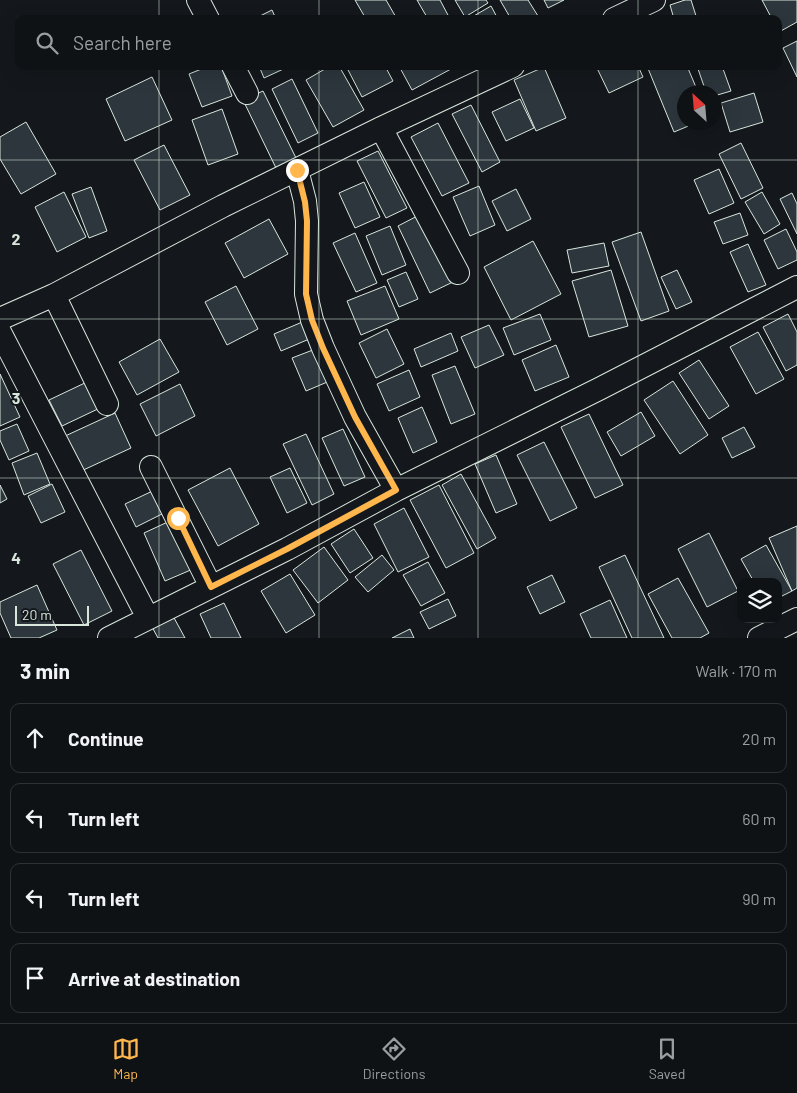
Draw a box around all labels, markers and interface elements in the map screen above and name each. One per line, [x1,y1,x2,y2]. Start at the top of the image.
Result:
search box [15,15,782,70]
icon: search [33,29,61,57]
text: Search here [73,31,172,54]
north arrow [677,85,722,130]
route end [286,159,309,182]
text: 2 [12,229,21,248]
text: 3 [12,388,20,407]
route start [167,507,190,530]
text: 4 [11,548,21,567]
map controls [737,578,782,623]
button: layers [737,578,782,623]
scale bar [15,603,89,626]
text: 20 m [22,606,52,623]
text: 3 min [20,658,70,683]
text: Walk · 170 m [695,661,777,680]
icon: ahead [21,724,49,752]
text: Continue [68,727,144,750]
text: 20 m [742,729,776,748]
icon: left [21,804,49,832]
text: Turn left [68,807,139,830]
text: 60 m [742,809,776,828]
icon: left [21,884,49,912]
text: Turn left [68,887,139,910]
text: 90 m [742,889,776,908]
icon: arrive [21,964,49,992]
text: Arrive at destination [68,967,240,990]
tab: Map [112,1035,140,1082]
tab: Directions [363,1035,425,1082]
tab: Saved [649,1035,685,1082]

